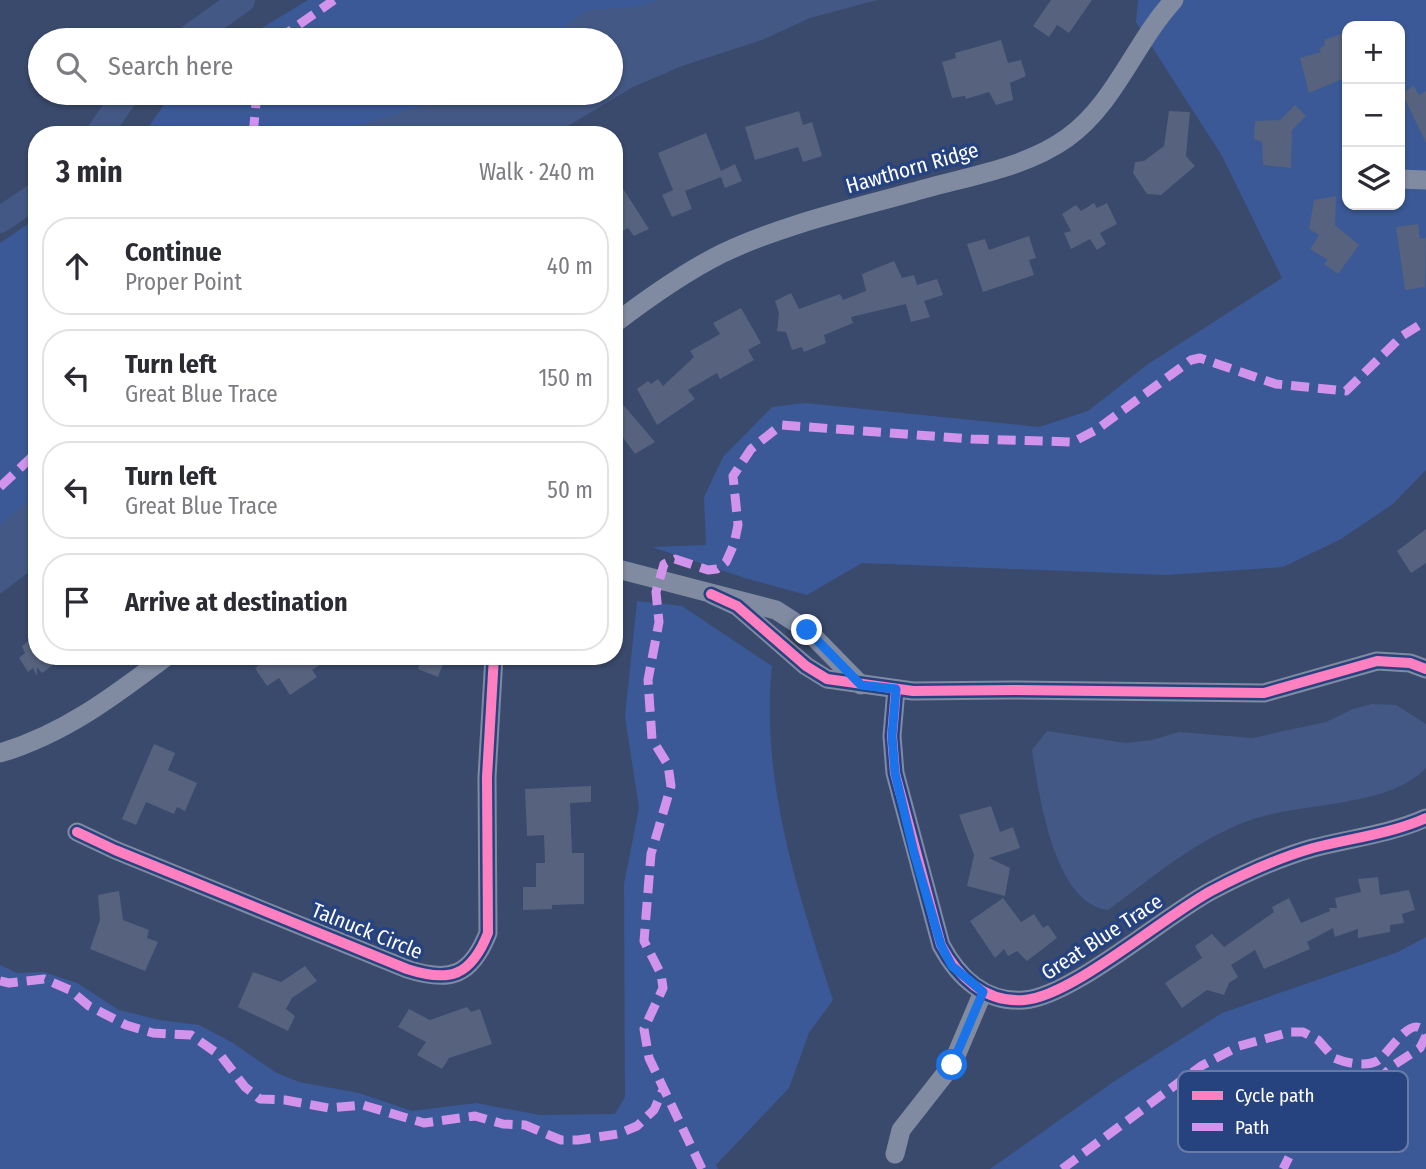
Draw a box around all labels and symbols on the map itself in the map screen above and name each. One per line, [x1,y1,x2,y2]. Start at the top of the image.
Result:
street label: Hawthorn Ridge [843,137,981,199]
route end [791,614,822,645]
street label: Great Blue Trace [1036,888,1168,986]
street label: Talnuck Circle [308,897,426,965]
route start [936,1049,967,1080]
legend [1178,1071,1408,1152]
text: Cycle path [1235,1084,1314,1107]
text: Path [1235,1116,1270,1139]

